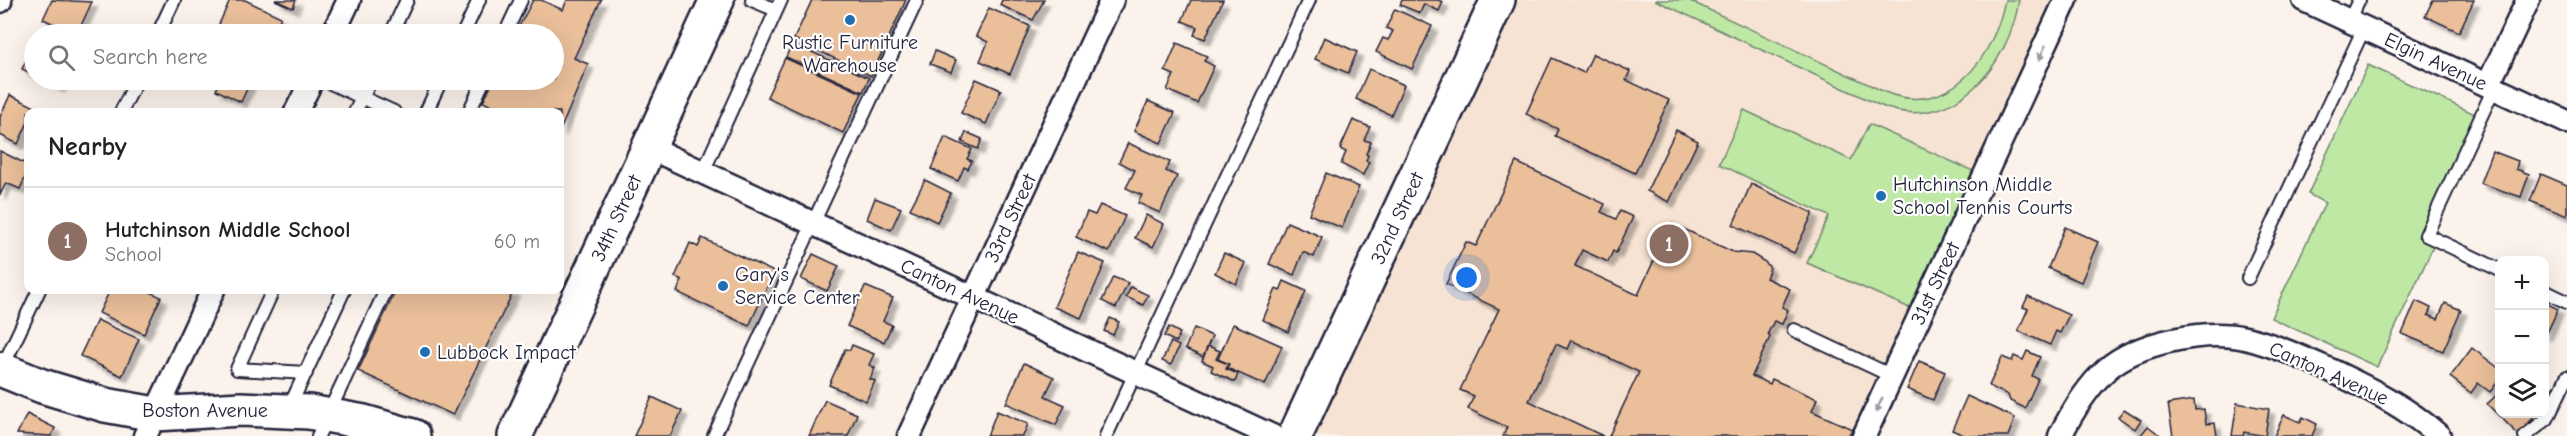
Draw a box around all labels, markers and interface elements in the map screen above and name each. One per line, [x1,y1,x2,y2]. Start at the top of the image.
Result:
marker: Rustic Furniture Warehouse [843,13,857,27]
search box [24,24,564,90]
street label: Elgin Avenue [2381,28,2491,95]
place label: Rustic Furniture Warehouse [782,31,918,77]
icon: search [45,41,78,74]
text: Search here [93,44,208,70]
one-way arrow [2037,45,2046,62]
text: Nearby [48,132,127,162]
street label: 32nd Street [1366,167,1429,268]
street label: 33rd Street [980,169,1041,266]
street label: 34th Street [586,170,647,265]
place label: Hutchinson Middle School Tennis Courts [1893,173,2072,219]
marker: Hutchinson Middle School Tennis Courts [1874,189,1888,203]
text: Hutchinson Middle School [105,217,350,243]
pin: 1 [1650,222,1688,266]
text: 1 [64,230,71,253]
text: 60 m [494,230,540,253]
street label: 31st Street [1906,237,1965,328]
text: School [105,243,162,266]
street label: Canton Avenue [897,254,1023,329]
map controls [2495,256,2549,418]
button: + [2495,256,2549,310]
place label: Gary's Service Center [735,263,860,309]
your location [1452,263,1481,292]
marker: Gary's Service Center [716,279,730,293]
button: − [2495,310,2549,364]
street label: Canton Avenue [2266,337,2392,410]
place label: Lubbock Impact [437,341,577,364]
marker: Lubbock Impact [418,345,432,359]
button: layers [2495,364,2549,418]
one-way arrow [1874,396,1883,413]
street label: Boston Avenue [142,399,268,422]

